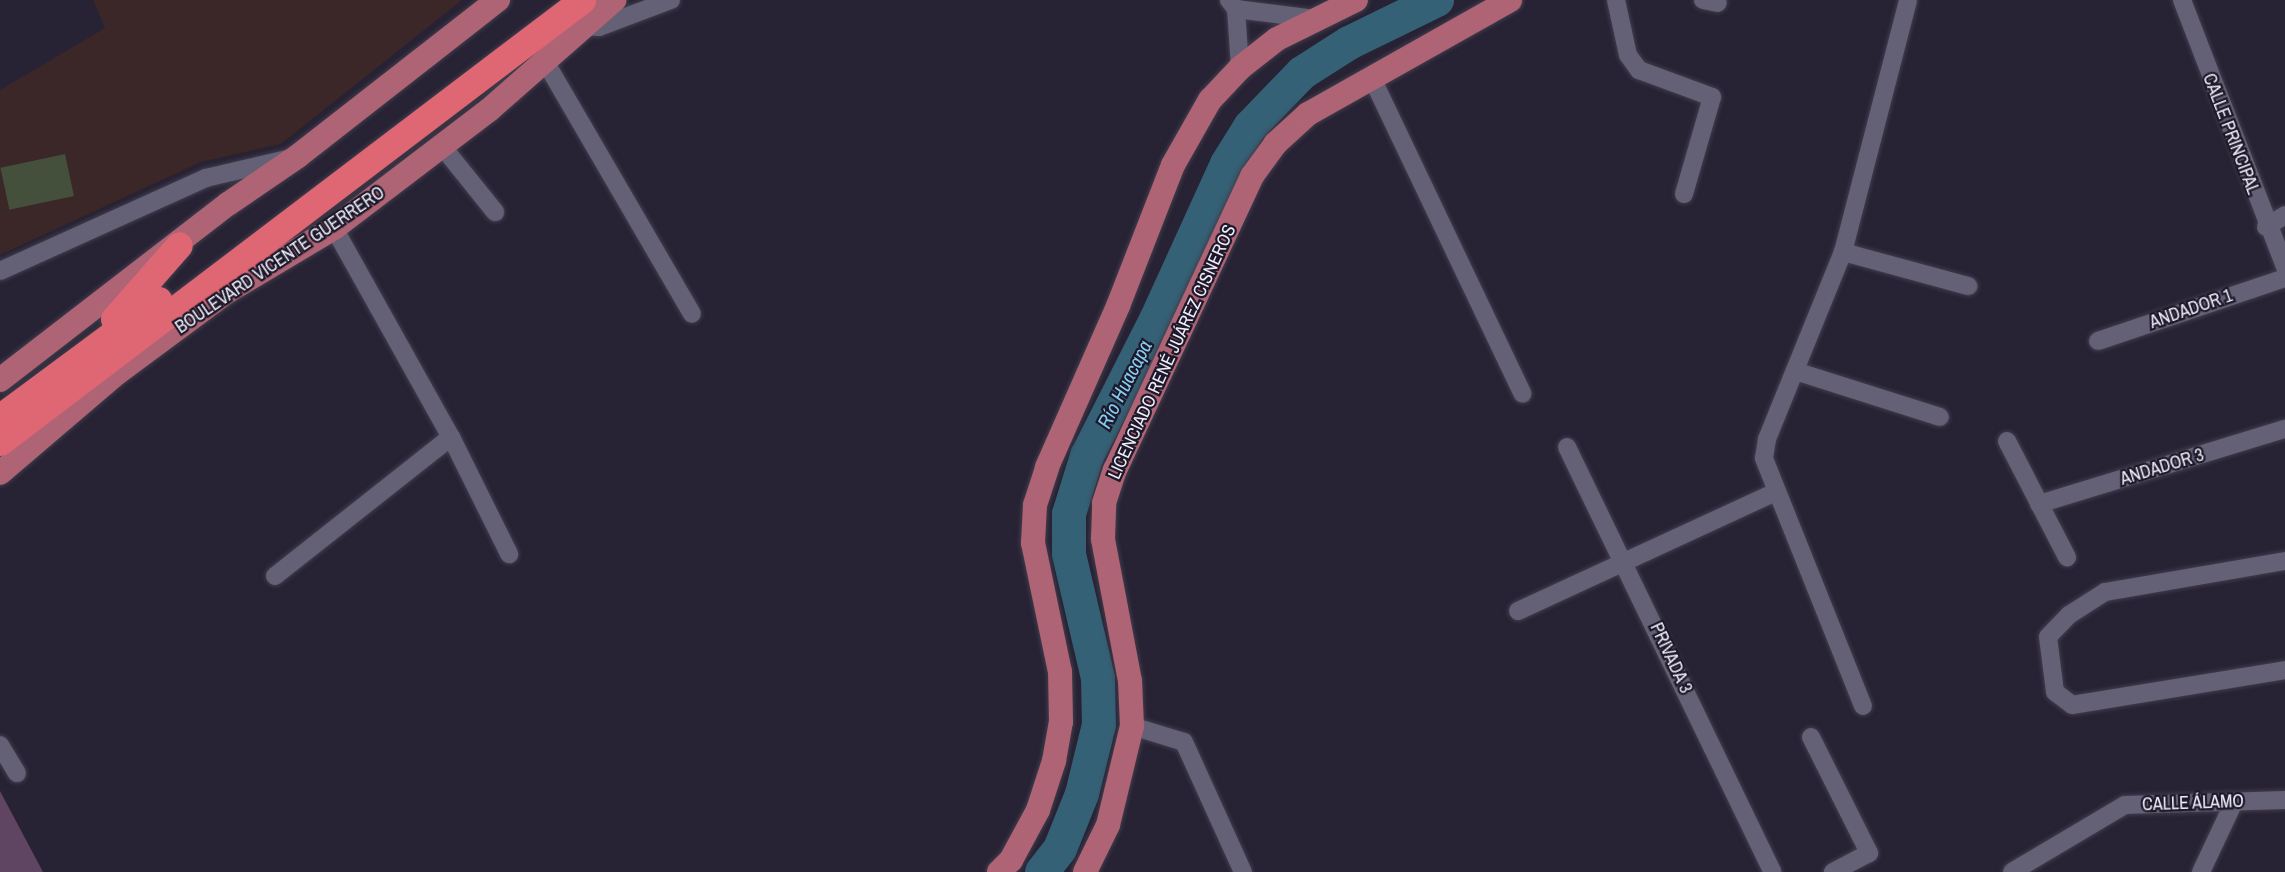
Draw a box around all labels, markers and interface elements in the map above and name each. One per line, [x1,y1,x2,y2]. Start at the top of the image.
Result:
street label: CALLE PRINCIPAL [2198,71,2264,197]
street label: BOULEVARD VICENTE GUERRERO [171,182,389,338]
street label: LICENCIADO RENÉ JUÁREZ CISNEROS [1103,221,1241,483]
street label: ANDADOR 1 [2147,285,2235,333]
water label: Río Huacapa [1092,336,1156,432]
street label: ANDADOR 3 [2118,444,2206,490]
street label: PRIVADA 3 [1645,619,1697,697]
street label: CALLE ÁLAMO [2141,790,2245,816]

